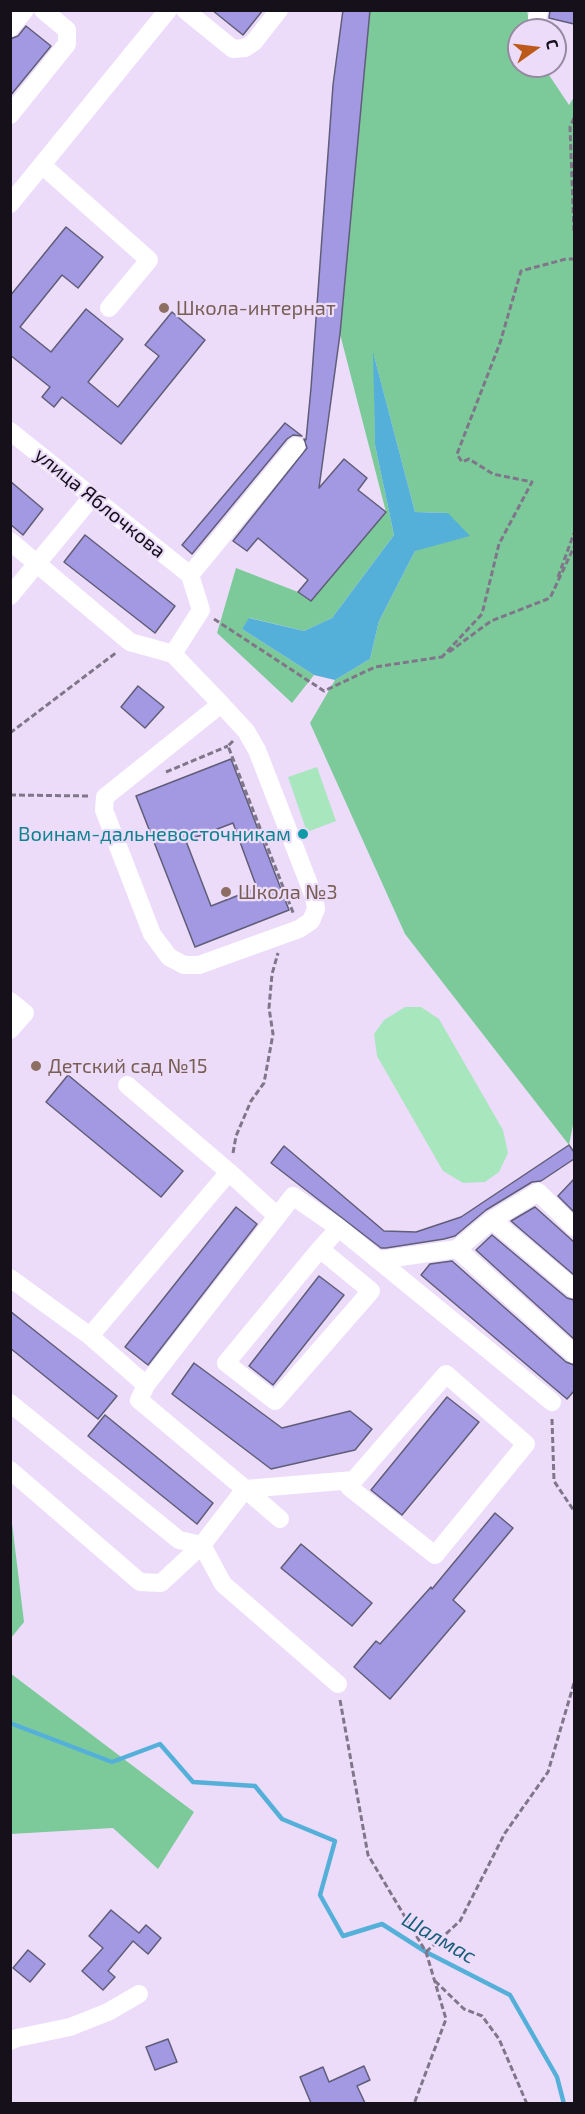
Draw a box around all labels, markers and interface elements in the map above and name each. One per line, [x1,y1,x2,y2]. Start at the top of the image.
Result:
north arrow [507,18,567,78]
text: С [543,37,563,51]
place label: Школа-интернат [176,296,336,320]
marker: Школа-интернат [157,301,171,315]
street label: улица Яблочкова [30,443,170,563]
place label: Воинам-дальневосточникам [18,822,291,846]
marker: Воинам-дальневосточникам [296,827,310,841]
place label: Школа №3 [238,880,338,904]
marker: Школа №3 [219,885,233,899]
place label: Детский сад №15 [48,1054,208,1078]
marker: Детский сад №15 [29,1059,43,1073]
water label: Шалмас [397,1907,481,1969]

